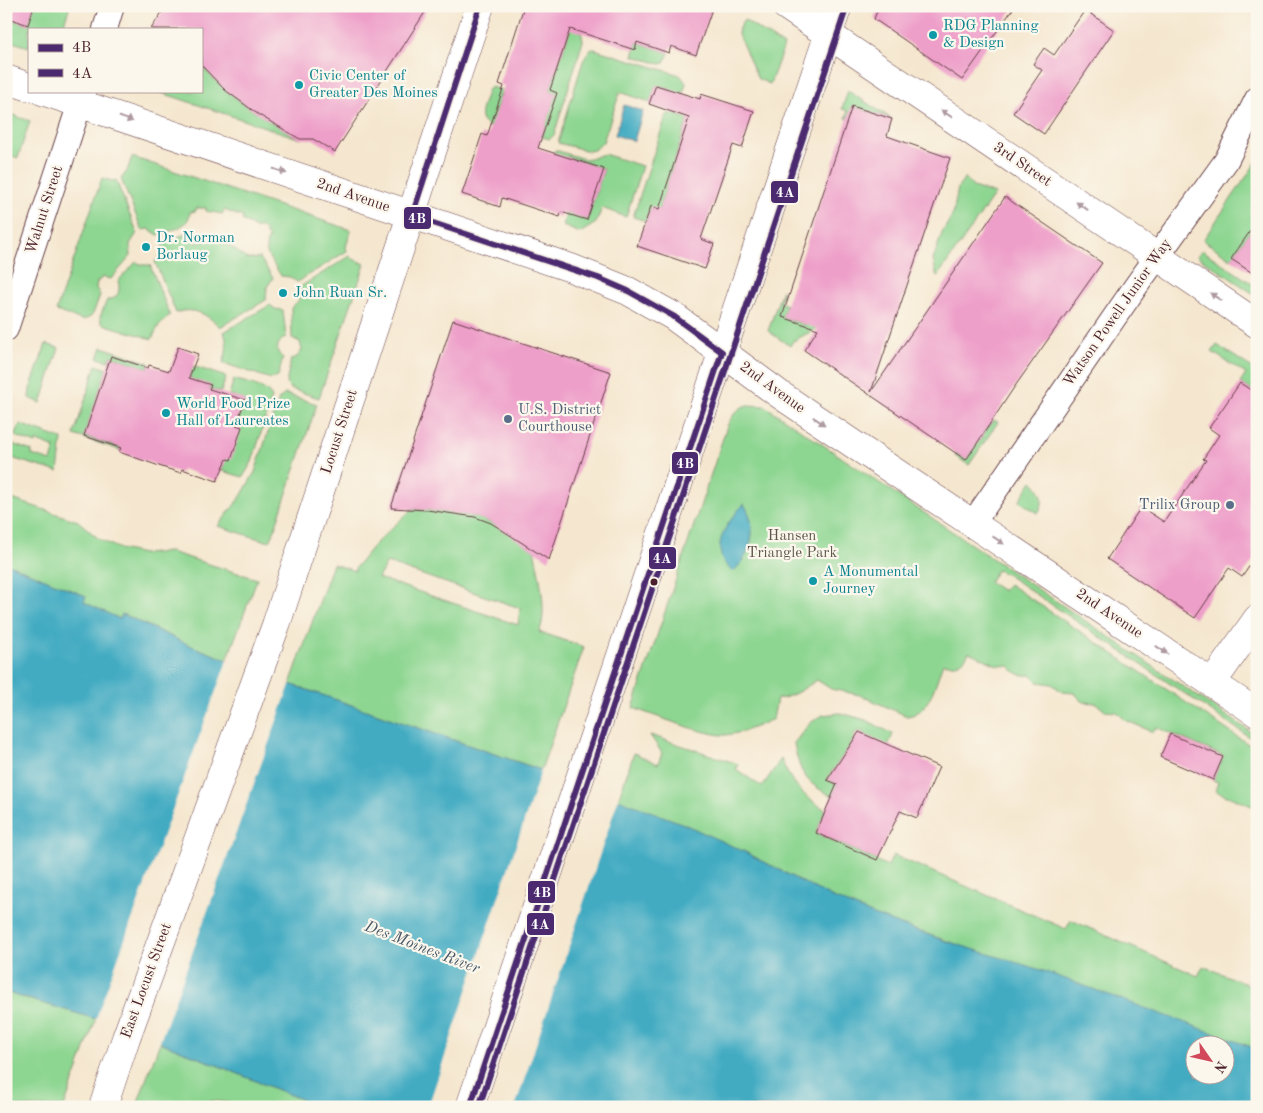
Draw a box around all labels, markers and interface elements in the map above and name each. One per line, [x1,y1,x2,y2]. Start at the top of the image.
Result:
place label: RDG Planning & Design [943,19,1039,51]
legend [28,28,202,92]
marker: RDG Planning & Design [927,29,939,41]
text: 4B [72,41,91,56]
text: 4A [72,67,93,82]
place label: Civic Center of Greater Des Moines [309,69,438,101]
marker: Civic Center of Greater Des Moines [293,79,305,91]
one-way arrow [941,110,954,119]
one-way arrow [119,116,134,124]
street label: 3rd Street [990,140,1054,190]
street label: Walnut Street [24,164,66,256]
one-way arrow [273,168,288,176]
street label: 2nd Avenue [314,176,392,216]
line badge: 4A [770,180,799,204]
text: 4A [776,186,795,200]
one-way arrow [1075,201,1088,211]
line badge: 4B [403,206,432,230]
text: 4B [408,212,426,226]
place label: Dr. Norman Borlaug [156,231,235,263]
street label: Watson Powell Junior Way [1061,236,1175,390]
marker: Dr. Norman Borlaug [140,241,152,253]
place label: John Ruan Sr. [293,286,387,301]
marker: John Ruan Sr. [277,287,289,299]
one-way arrow [1210,292,1223,302]
street label: 2nd Avenue [737,359,807,417]
street label: Locust Street [319,388,361,476]
place label: World Food Prize Hall of Laureates [176,397,290,429]
place label: U.S. District Courthouse [518,403,601,435]
marker: World Food Prize Hall of Laureates [160,407,172,419]
marker: U.S. District Courthouse [502,413,514,425]
one-way arrow [812,416,825,426]
line badge: 4B [671,451,699,475]
text: 4B [676,457,694,471]
place label: Trilix Group [1139,498,1220,513]
marker: Trilix Group [1224,499,1236,511]
park label: Hansen Triangle Park [747,529,837,561]
one-way arrow [991,535,1005,545]
line badge: 4A [648,546,677,570]
text: 4A [653,552,672,566]
place label: A Monumental Journey [823,565,918,597]
marker: A Monumental Journey [807,575,819,587]
unlabelled marker [649,577,659,587]
street label: 2nd Avenue [1073,586,1145,642]
one-way arrow [1155,645,1169,655]
line badge: 4B [527,880,556,904]
text: 4B [533,886,551,900]
line badge: 4A [526,912,555,936]
water label: Des Moines River [361,918,483,978]
text: 4A [531,918,550,932]
street label: East Locust Street [119,921,175,1041]
north arrow [1186,1036,1236,1086]
text: N [1211,1058,1229,1075]

